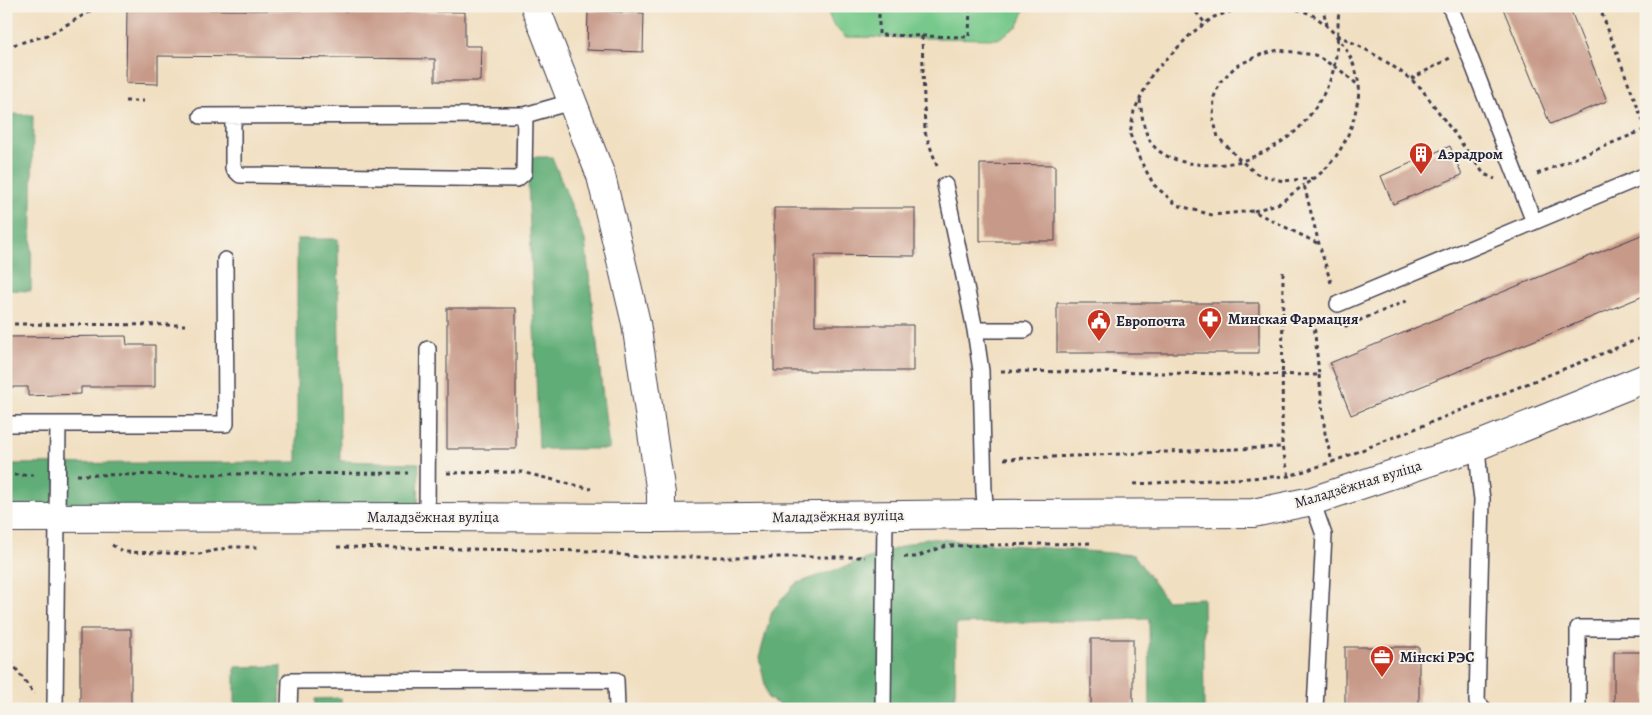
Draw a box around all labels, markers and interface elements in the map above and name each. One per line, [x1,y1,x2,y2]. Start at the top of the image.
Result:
building icon: Аэрадром [1408,141,1434,175]
place label: Аэрадром [1437,144,1503,164]
pharmacy icon: Минская Фармация [1197,306,1223,340]
public building icon: Европочта [1086,308,1112,342]
place label: Минская Фармация [1228,309,1359,329]
place label: Европочта [1116,311,1186,331]
street label: Маладзёжная вуліца [1292,455,1424,513]
street label: Маладзёжная вуліца [772,505,904,527]
street label: Маладзёжная вуліца [367,507,499,527]
office icon: Мінскі РЭС [1369,644,1395,678]
place label: Мінскі РЭС [1400,647,1474,667]

